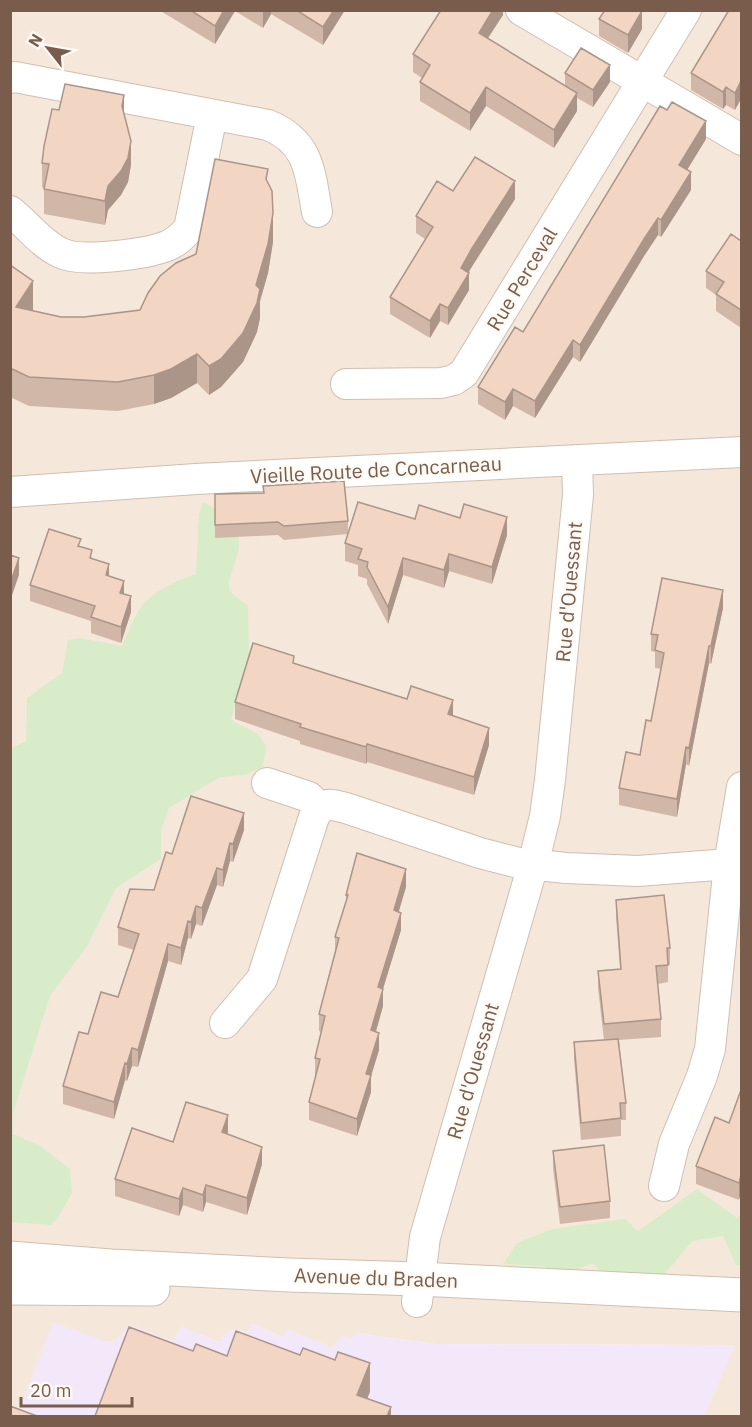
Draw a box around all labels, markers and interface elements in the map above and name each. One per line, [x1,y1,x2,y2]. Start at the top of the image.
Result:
north arrow [18,18,78,78]
text: N [24,30,47,50]
street label: Rue Perceval [480,222,563,336]
street label: Vieille Route de Concarneau [249,449,503,490]
street label: Rue d'Ouessant [549,521,588,663]
street label: Rue d'Ouessant [440,999,505,1142]
street label: Avenue du Braden [294,1261,459,1294]
scale bar [21,1370,132,1408]
text: 20 m [30,1379,72,1402]

